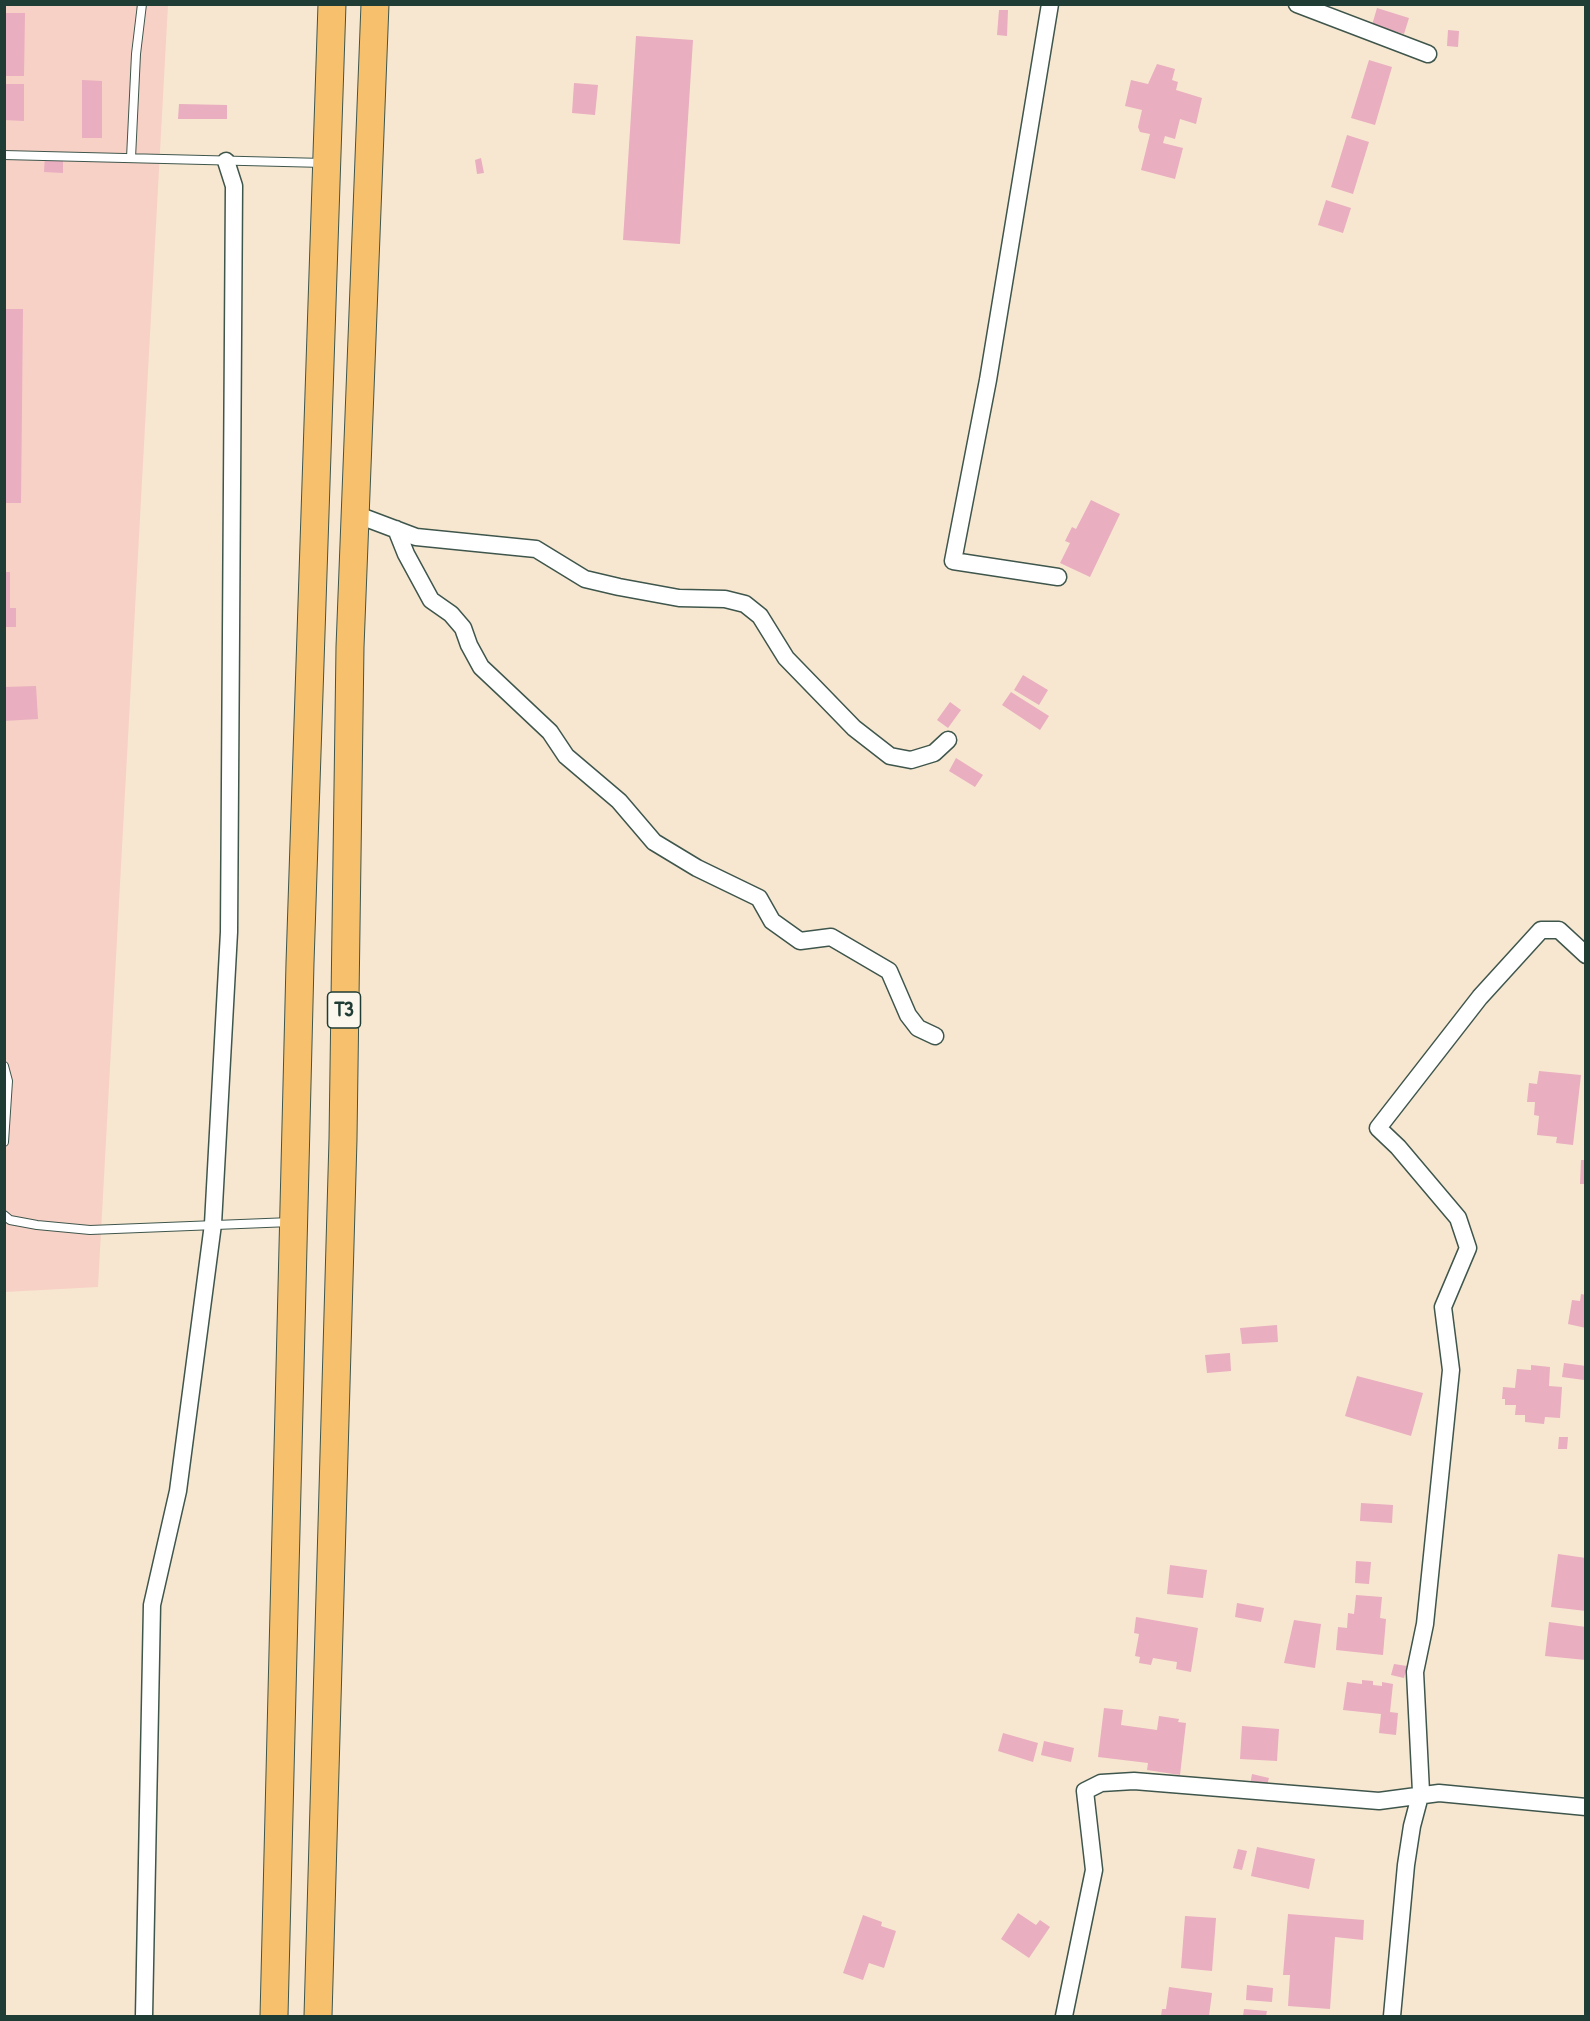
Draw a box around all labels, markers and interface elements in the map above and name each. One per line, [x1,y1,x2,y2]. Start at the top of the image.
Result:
road number: T3 [328,992,360,1028]

